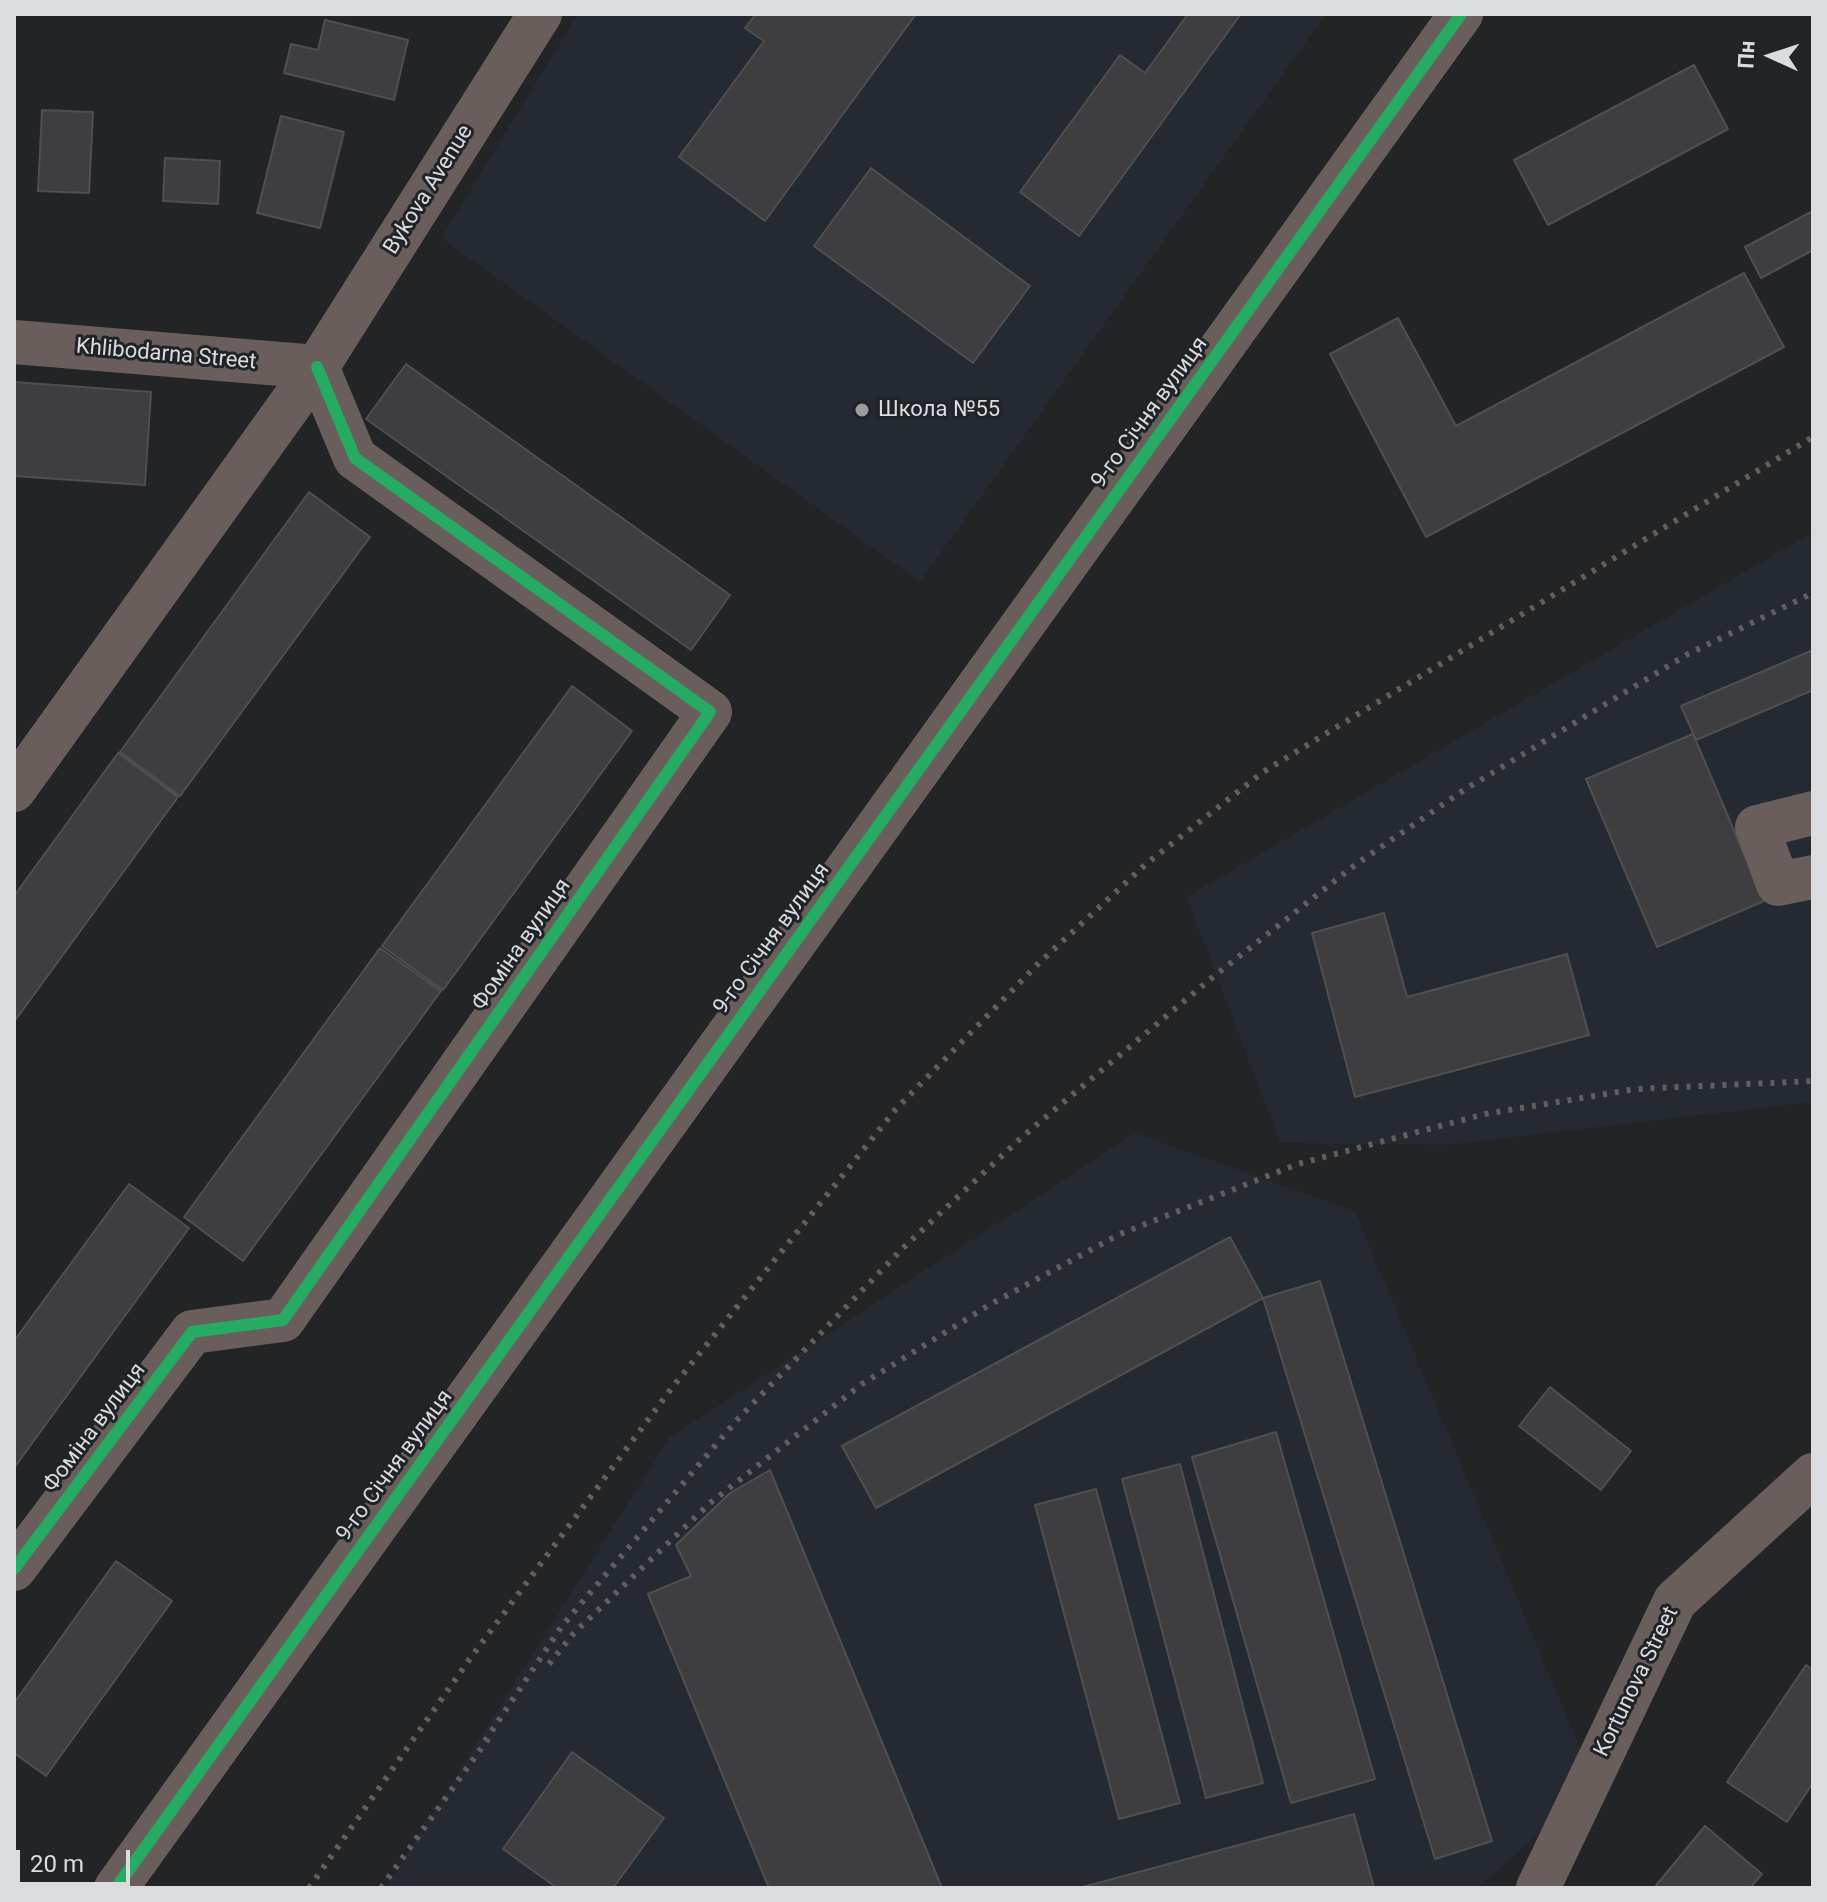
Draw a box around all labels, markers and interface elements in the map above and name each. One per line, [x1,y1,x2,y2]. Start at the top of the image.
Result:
north arrow [1731,16,1811,96]
text: Пн [1733,40,1760,69]
street label: Bykova Avenue [379,120,479,260]
street label: 9-го Січня вулиця [1086,332,1214,494]
street label: Khlibodarna Street [75,334,257,376]
place label: Школа №55 [878,397,1000,423]
marker: Школа №55 [853,401,871,419]
street label: 9-го Січня вулиця [708,858,836,1020]
street label: Фоміна вулиця [467,874,577,1016]
street label: Фоміна вулиця [38,1358,152,1498]
street label: 9-го Січня вулиця [331,1385,459,1547]
street label: Kortunova Street [1589,1603,1685,1761]
scale bar [20,1834,134,1884]
text: 20 m [30,1850,84,1878]

